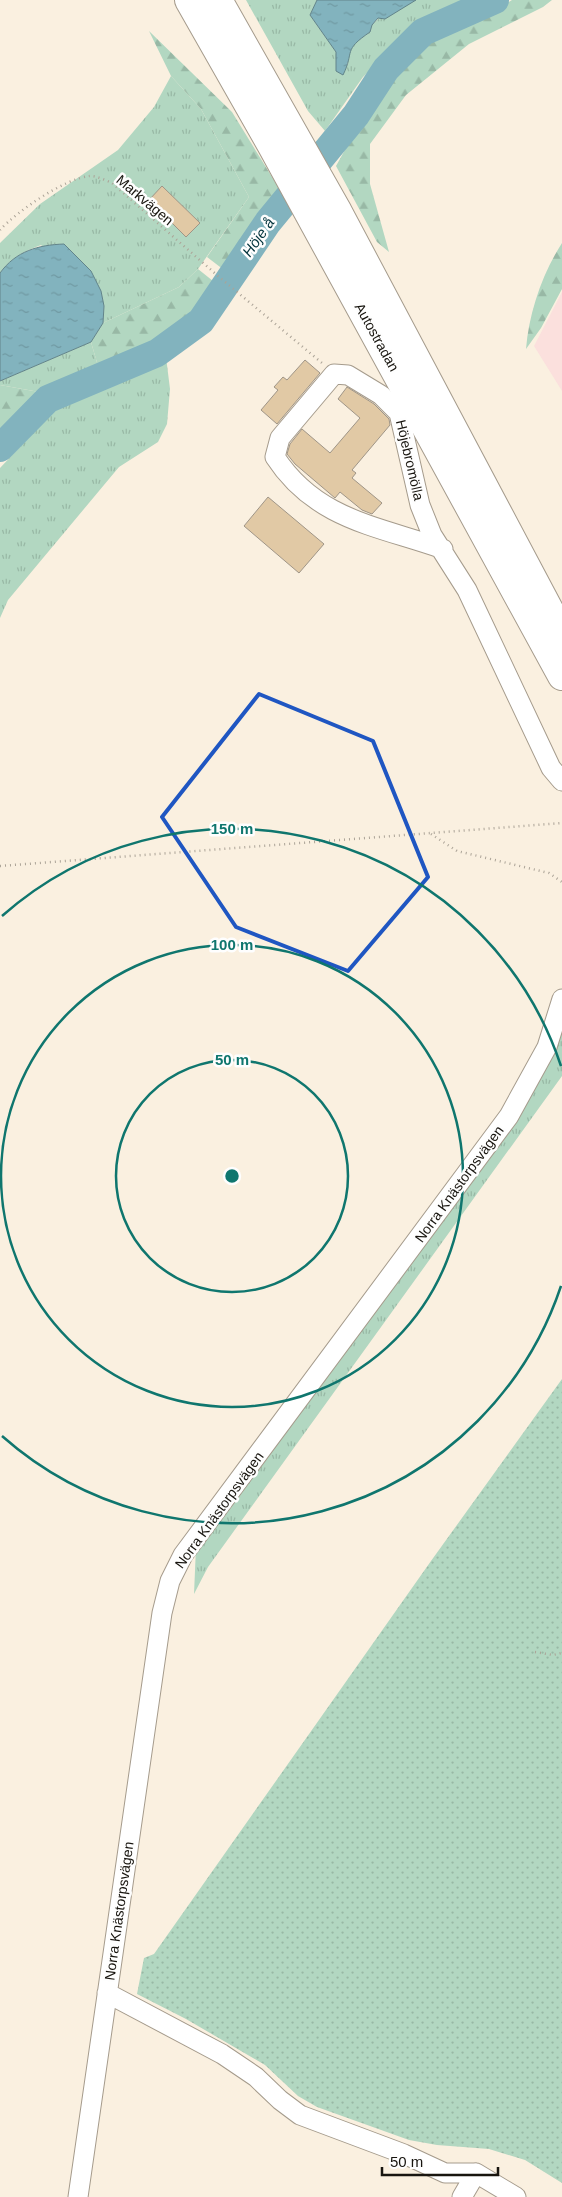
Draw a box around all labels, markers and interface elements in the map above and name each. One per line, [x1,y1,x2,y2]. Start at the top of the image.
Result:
street label: Markvägen [113,172,177,228]
water label: Höje å [239,214,277,260]
street label: Autostradan [352,300,402,374]
street label: Höjebromölla [393,418,427,502]
text: 150 m [211,820,253,837]
text: 100 m [211,936,253,953]
text: 50 m [215,1051,249,1068]
street label: Norra Knästorpsvägen [411,1123,507,1245]
centre of rings [223,1167,241,1185]
street label: Norra Knästorpsvägen [171,1449,267,1571]
street label: Norra Knästorpsvägen [101,1841,137,1981]
scale bar [382,2144,498,2176]
text: 50 m [390,2153,423,2170]

